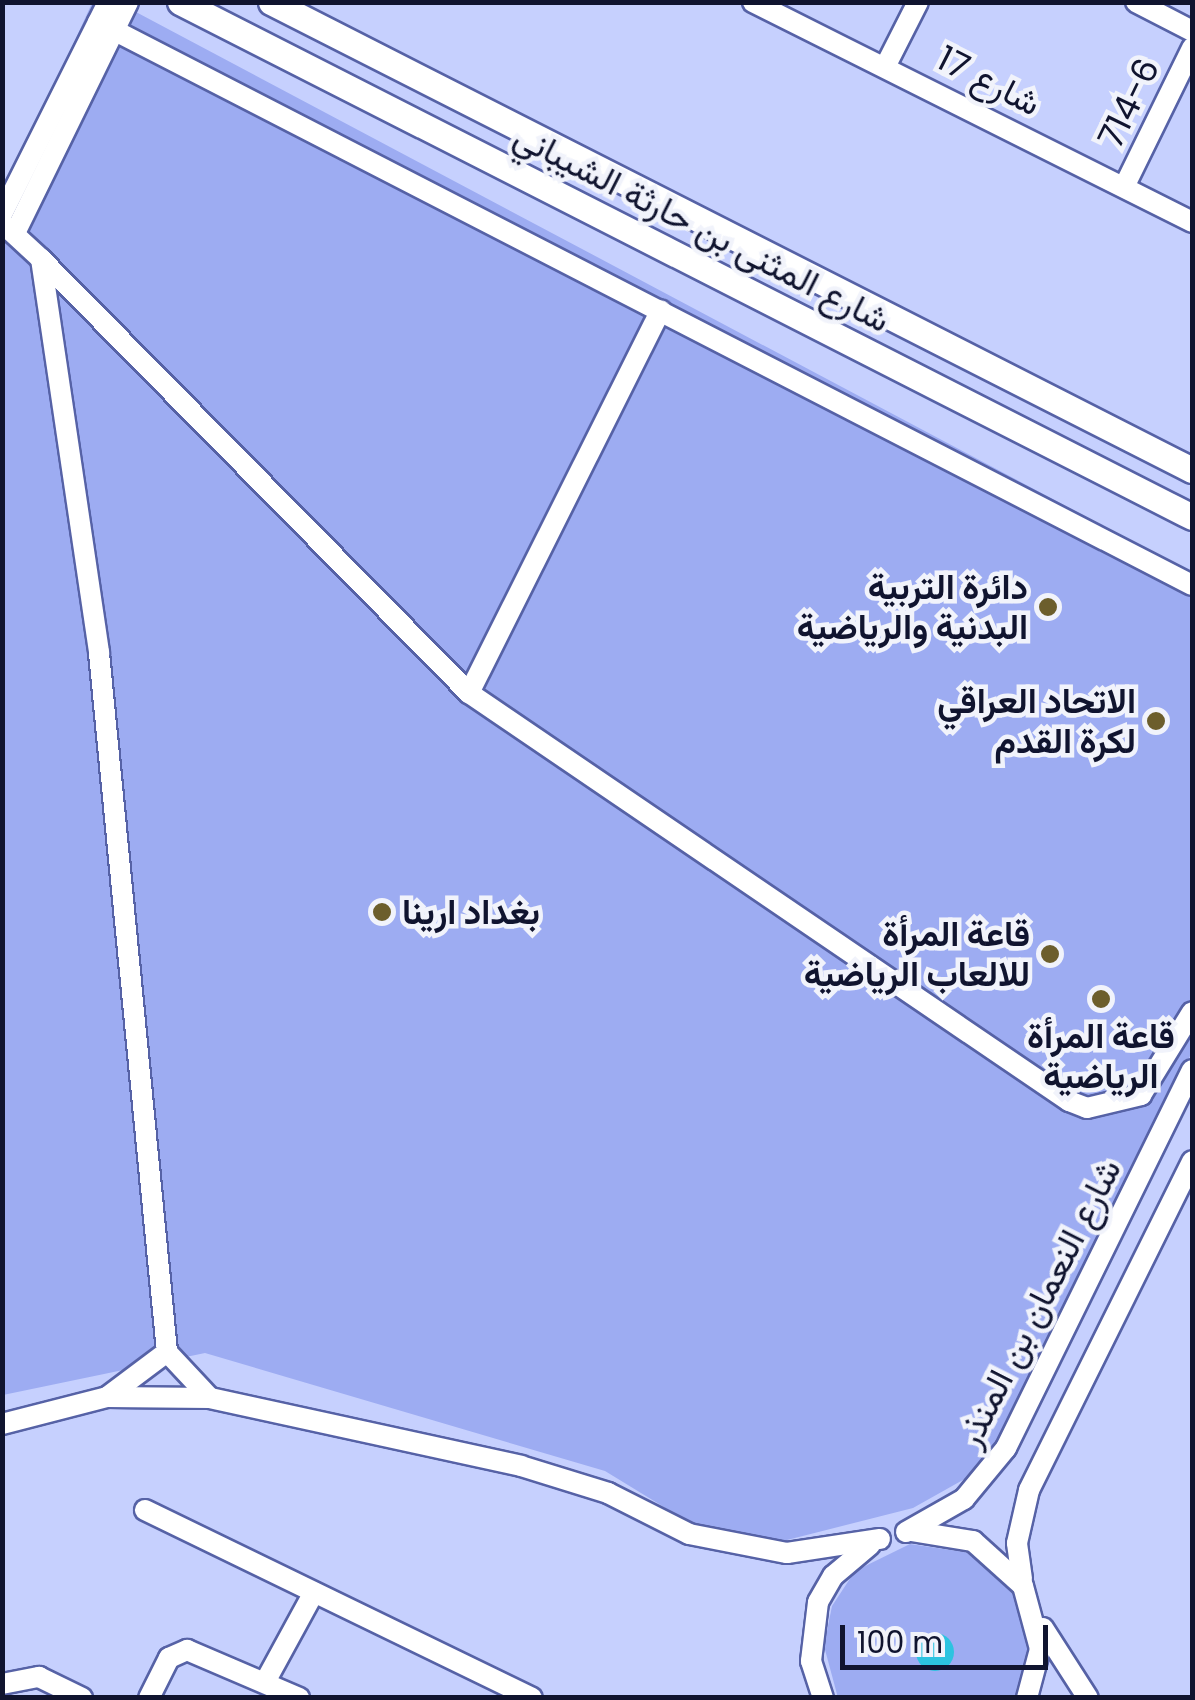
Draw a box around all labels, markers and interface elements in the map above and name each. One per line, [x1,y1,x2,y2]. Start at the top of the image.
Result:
street label: شارع 17 [930,37,1048,125]
street label: 714-6 [1090,52,1168,154]
street label: شارع المثنى بن حارثة الشيباني [507,115,897,341]
place label: دائرة التربية البدنية والرياضية [797,566,1028,648]
marker: دائرة التربية البدنية والرياضية [1037,596,1059,618]
place label: الاتحاد العراقي لكرة القدم [937,680,1136,762]
marker: الاتحاد العراقي لكرة القدم [1145,710,1167,732]
place label: بغداد ارينا [402,891,540,933]
marker: بغداد ارينا [371,901,393,923]
place label: قاعة المرأة للالعاب الرياضية [804,913,1030,995]
marker: قاعة المرأة للالعاب الرياضية [1039,943,1061,965]
marker: قاعة المرأة الرياضية [1090,988,1112,1010]
place label: قاعة المرأة الرياضية [1027,1015,1175,1097]
street label: شارع النعمان بن المنذر [948,1152,1130,1454]
scale bar [845,1605,1052,1667]
text: 100 m [857,1621,943,1664]

